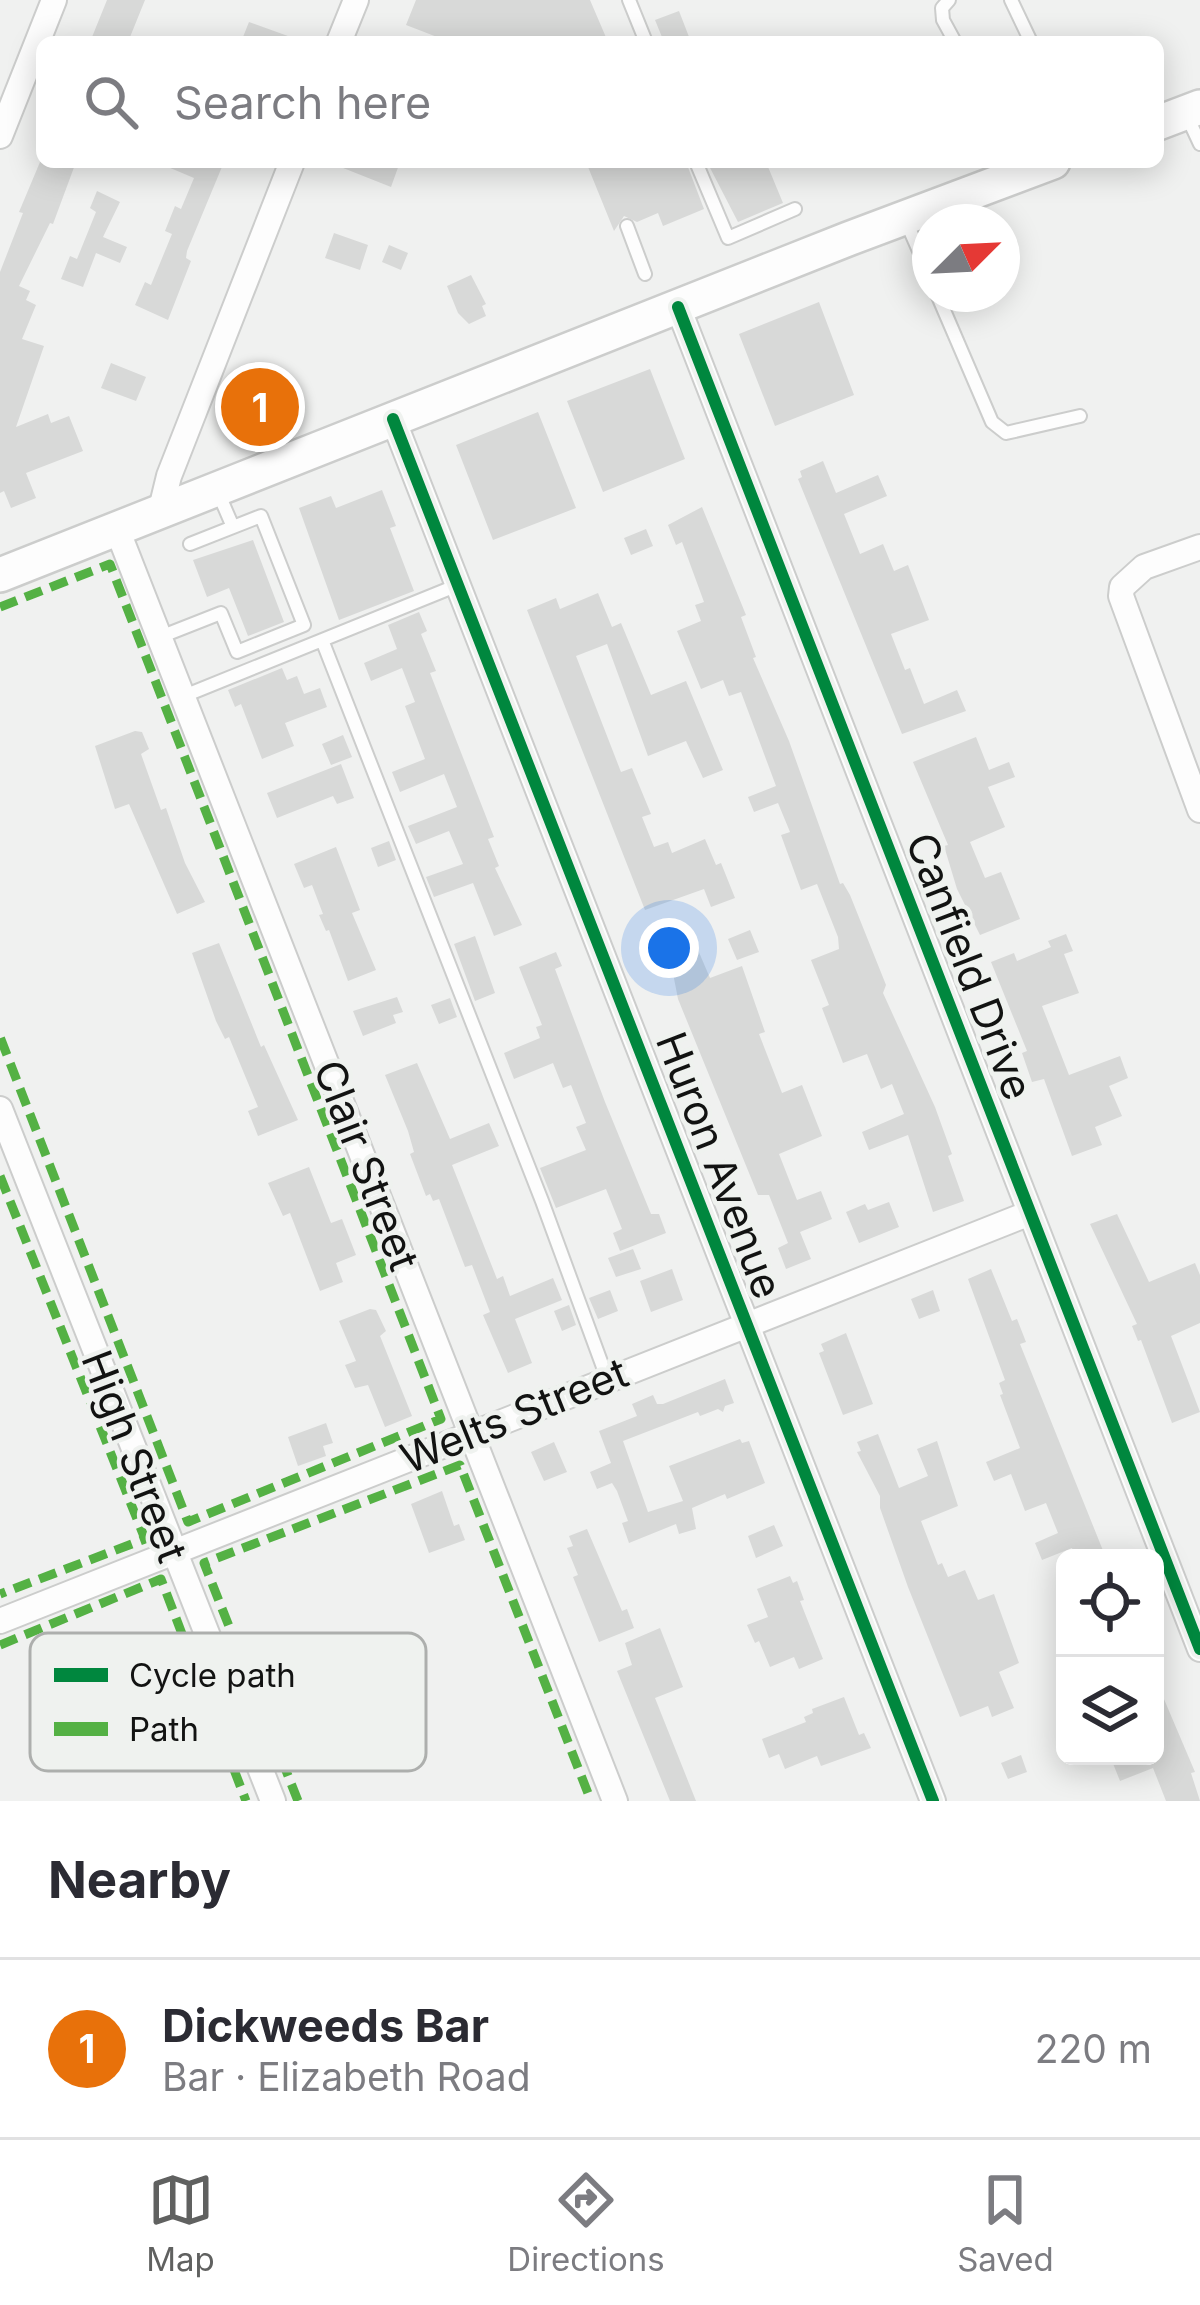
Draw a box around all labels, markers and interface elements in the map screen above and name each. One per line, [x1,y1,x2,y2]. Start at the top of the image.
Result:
search box [36,36,1164,168]
icon: search [78,69,144,135]
text: Search here [174,75,431,130]
north arrow [912,204,1020,312]
pin: 1 [221,362,299,452]
street label: Canfield Drive [896,826,1044,1106]
your location [639,918,699,978]
street label: Huron Avenue [646,1025,794,1305]
street label: Clair Street [304,1053,430,1277]
street label: High Street [71,1343,199,1569]
street label: Welts Street [393,1346,635,1484]
map controls [1056,1549,1164,1765]
button: locate [1056,1549,1164,1657]
legend [30,1633,426,1771]
text: Cycle path [129,1655,296,1695]
button: layers [1056,1657,1164,1765]
text: Path [129,1709,199,1749]
text: Nearby [48,1849,231,1910]
text: Dickweeds Bar [162,1998,489,2053]
text: 1 [79,2025,95,2072]
text: 220 m [1035,2025,1152,2072]
text: Bar · Elizabeth Road [162,2053,531,2100]
tab: Map [146,2167,215,2279]
tab: Directions [507,2167,665,2279]
tab: Saved [957,2167,1054,2279]

